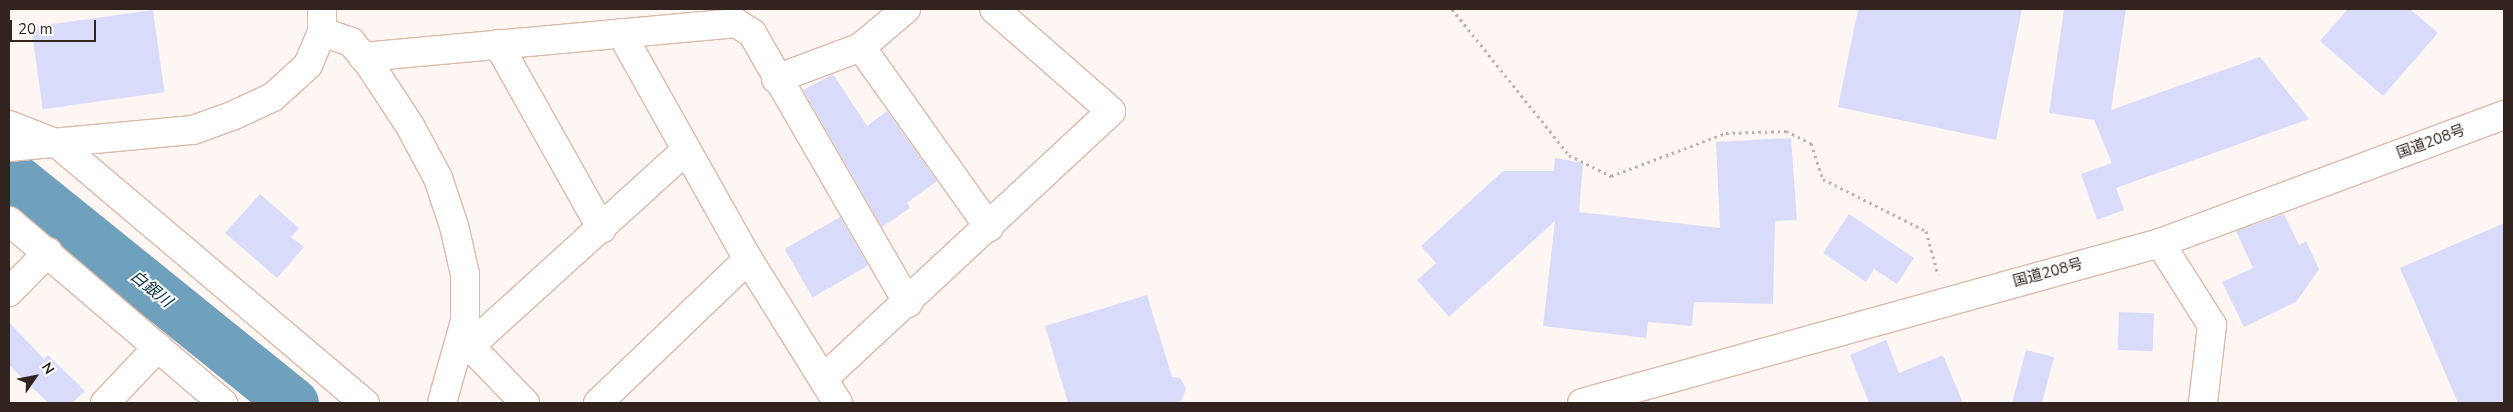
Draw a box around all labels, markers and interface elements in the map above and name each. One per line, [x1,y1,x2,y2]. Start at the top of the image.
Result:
scale bar [12,10,99,42]
text: 20 m [18,19,53,39]
street label: 国道208号 [2394,121,2468,163]
street label: 国道208号 [2011,255,2085,291]
water label: 白銀川 [126,266,176,312]
north arrow [10,352,60,402]
text: N [37,359,59,378]

